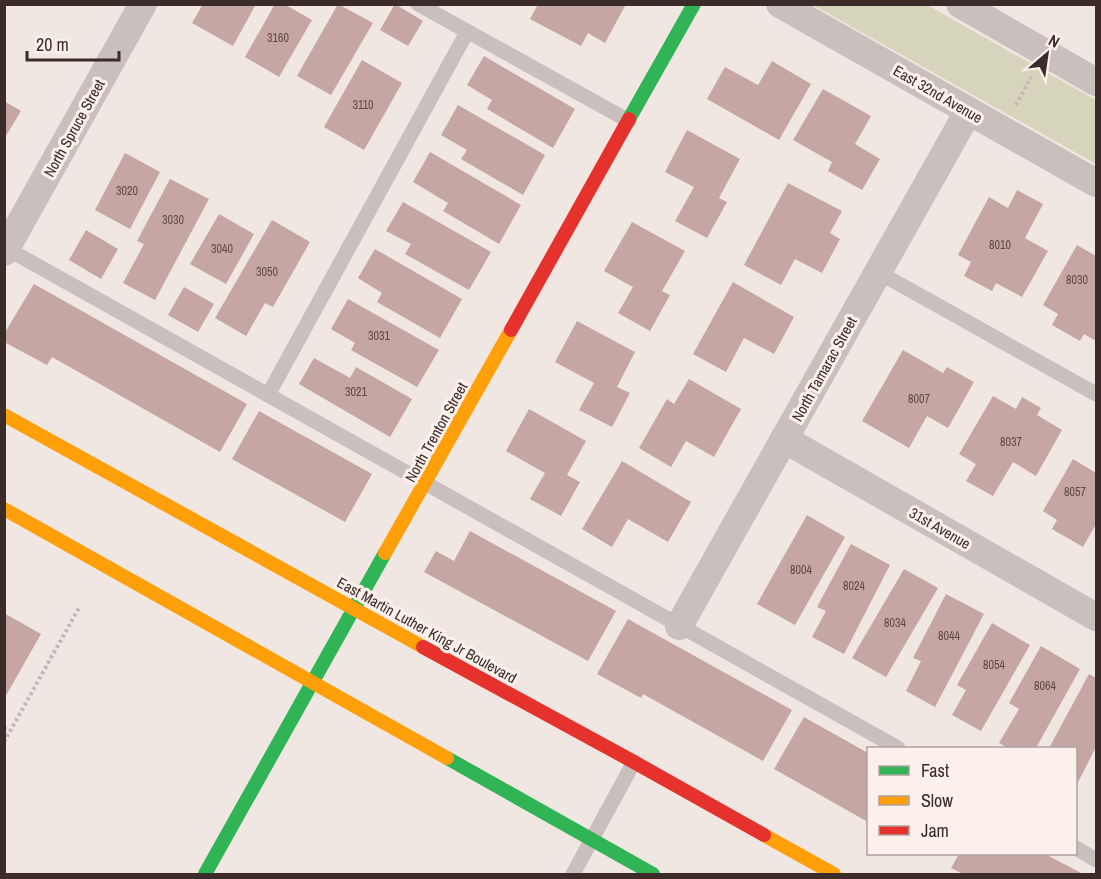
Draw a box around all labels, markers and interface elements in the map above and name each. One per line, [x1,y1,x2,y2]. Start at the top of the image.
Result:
scale bar [27,24,118,62]
north arrow [1017,24,1077,84]
text: N [1045,29,1064,53]
house number: 3160 [267,30,289,46]
text: 20 m [36,32,69,57]
street label: East 32nd Avenue [890,60,987,128]
street label: North Spruce Street [38,75,110,181]
house number: 3110 [352,97,374,113]
house number: 3020 [116,183,138,199]
house number: 3030 [162,212,184,228]
house number: 8010 [989,237,1011,253]
house number: 3040 [211,241,233,257]
house number: 3050 [256,264,278,280]
house number: 8030 [1066,272,1088,288]
street label: North Tamarac Street [786,312,862,425]
house number: 3031 [368,328,390,344]
street label: North Trenton Street [400,378,472,486]
house number: 3021 [345,384,367,400]
house number: 8007 [908,391,930,407]
house number: 8037 [1000,434,1022,450]
house number: 8057 [1064,484,1086,500]
street label: 31st Avenue [906,502,975,554]
house number: 8004 [790,562,812,578]
street label: East Martin Luther King Jr Boulevard [333,572,521,688]
house number: 8024 [843,578,865,594]
house number: 8034 [884,615,906,631]
house number: 8044 [938,628,960,644]
house number: 8054 [983,657,1005,673]
house number: 8064 [1034,678,1056,694]
legend [867,747,1077,855]
text: Fast [921,758,949,783]
text: Slow [921,788,953,813]
text: Jam [921,818,949,843]

